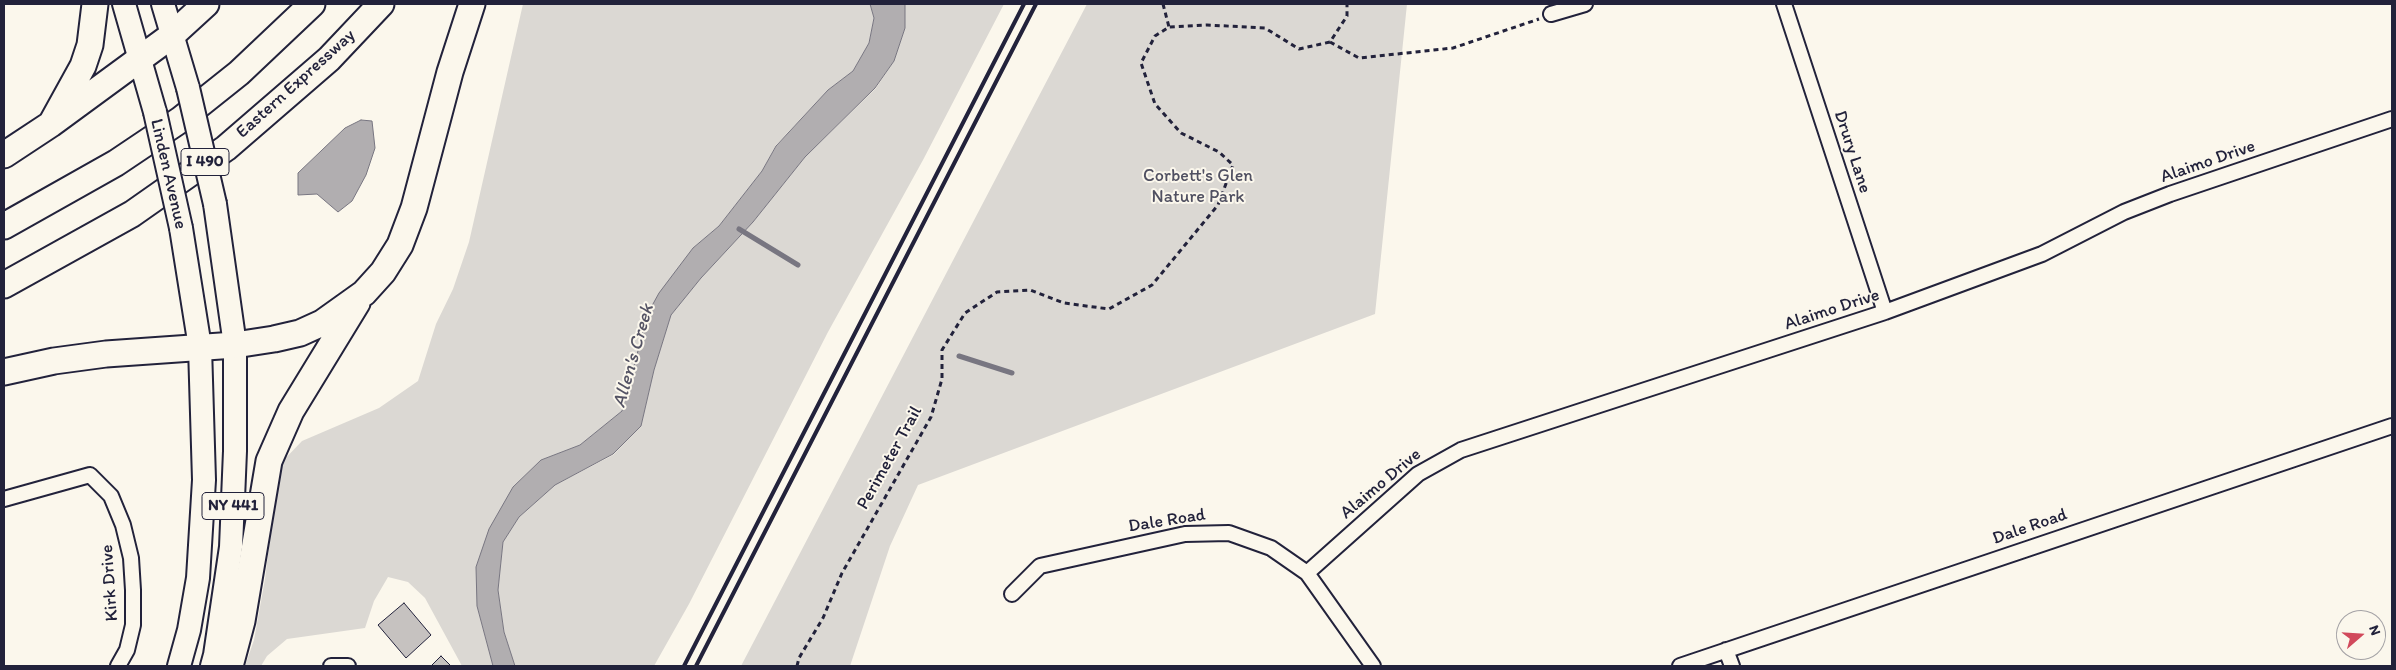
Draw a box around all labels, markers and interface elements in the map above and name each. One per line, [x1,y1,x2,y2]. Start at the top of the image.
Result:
street label: Eastern Expressway [232,25,360,143]
street label: Drury Lane [1829,108,1875,196]
street label: Linden Avenue [145,117,191,231]
street label: Alaimo Drive [2158,136,2258,188]
road number: I 490 [181,148,229,176]
park label: Corbett's Glen Nature Park [1143,165,1253,208]
street label: Alaimo Drive [1782,284,1882,336]
water label: Allen's Creek [608,302,660,410]
street label: Perimeter Trail [853,403,927,513]
street label: Alaimo Drive [1336,444,1426,524]
road number: NY 441 [202,492,264,520]
street label: Dale Road [1127,504,1207,538]
street label: Dale Road [1990,504,2070,550]
street label: Kirk Drive [97,544,123,622]
north arrow [2336,610,2386,660]
text: N [2365,623,2384,638]

